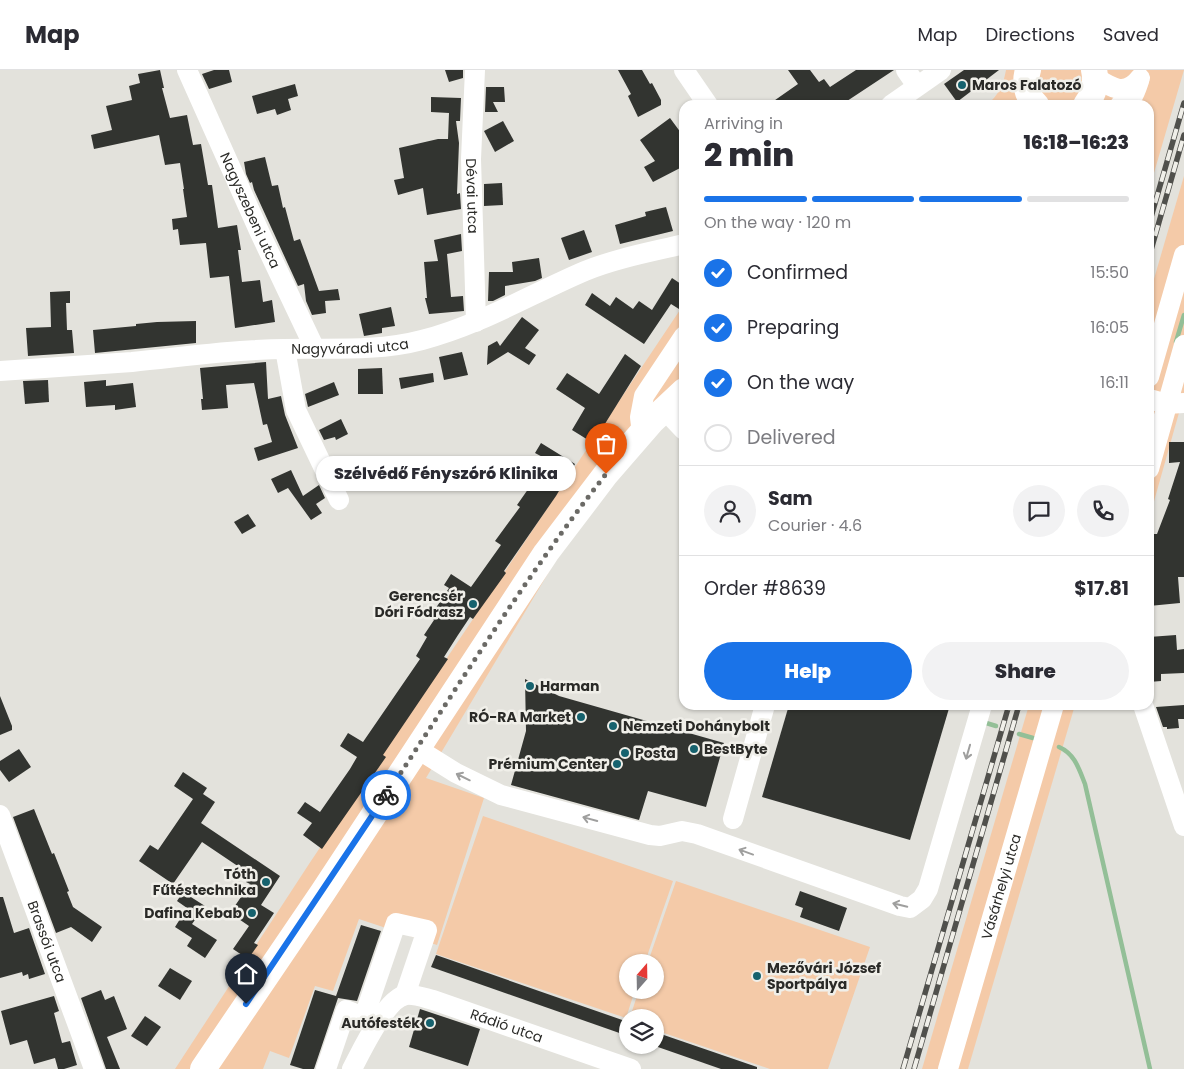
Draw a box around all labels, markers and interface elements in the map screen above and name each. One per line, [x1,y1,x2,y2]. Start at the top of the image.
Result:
text: Map [25,18,80,51]
text: Map [918,22,957,47]
text: Directions [985,22,1075,47]
text: Saved [1103,22,1159,47]
place label: Maros Falatozó [972,75,1081,95]
marker: Maros Falatozó [956,79,968,91]
text: Arriving in [704,112,783,135]
text: 16:18–16:23 [1023,129,1129,156]
text: 2 min [704,132,794,177]
street label: Nagyszebeni utca [215,149,285,272]
street label: Dévai utca [461,158,483,234]
text: On the way · 120 m [704,211,851,234]
icon: check [704,259,732,287]
text: Confirmed [747,259,848,286]
text: 15:50 [1090,261,1129,284]
icon: check [704,314,732,342]
text: Preparing [747,314,839,341]
text: 16:05 [1090,316,1129,339]
street label: Nagyváradi utca [291,333,410,359]
icon: check [704,369,732,397]
text: On the way [747,369,854,396]
text: 16:11 [1100,371,1129,394]
pin [585,423,627,474]
text: Delivered [747,424,836,451]
icon: bag [592,430,620,458]
callout: Szélvédő Fényszóró Klinika [316,456,576,492]
text: Szélvédő Fényszóró Klinika [334,462,558,485]
button: person [704,485,756,537]
text: Sam [768,485,813,512]
button: chat [1013,485,1065,537]
button: phone [1077,485,1129,537]
text: Courier · 4.6 [768,514,862,537]
text: Order #8639 [704,575,826,602]
text: $17.81 [1074,575,1129,602]
place label: Gerencsér Dóri Fódrasz [374,586,463,622]
marker: Gerencsér Dóri Fódrasz [467,598,479,610]
button: Help [704,642,912,700]
button: Share [922,642,1129,700]
place label: Harman [540,676,600,696]
marker: Harman [524,680,536,692]
place label: RÓ-RA Market [469,707,571,727]
marker: RÓ-RA Market [575,711,587,723]
place label: Nemzeti Dohánybolt [623,716,770,736]
marker: Nemzeti Dohánybolt [607,720,619,732]
place label: BestByte [704,739,768,759]
place label: Posta [635,743,676,763]
marker: BestByte [688,743,700,755]
one-way arrow [963,743,972,759]
marker: Posta [619,747,631,759]
place label: Prémium Center [488,754,607,774]
marker: Prémium Center [611,758,623,770]
courier [361,770,411,820]
one-way arrow [456,771,471,781]
icon: bike [372,781,400,809]
one-way arrow [582,814,598,823]
street label: Vásárhelyi utca [976,831,1026,942]
one-way arrow [739,847,755,856]
place label: Tóth Fűtéstechnika [153,864,256,900]
marker: Tóth Fűtéstechnika [260,876,272,888]
street label: Brassói utca [23,898,71,985]
one-way arrow [892,900,908,909]
place label: Dafina Kebab [144,903,242,923]
marker: Dafina Kebab [246,907,258,919]
pin [225,953,267,1004]
north arrow [619,954,664,999]
map controls [619,954,664,1054]
place label: Mezővári József Sportpálya [767,958,881,994]
icon: home [232,960,260,988]
marker: Mezővári József Sportpálya [751,970,763,982]
street label: Rádió utca [467,1004,546,1048]
button: layers [619,1009,664,1054]
place label: Autófesték [341,1013,420,1033]
marker: Autófesték [424,1017,436,1029]

